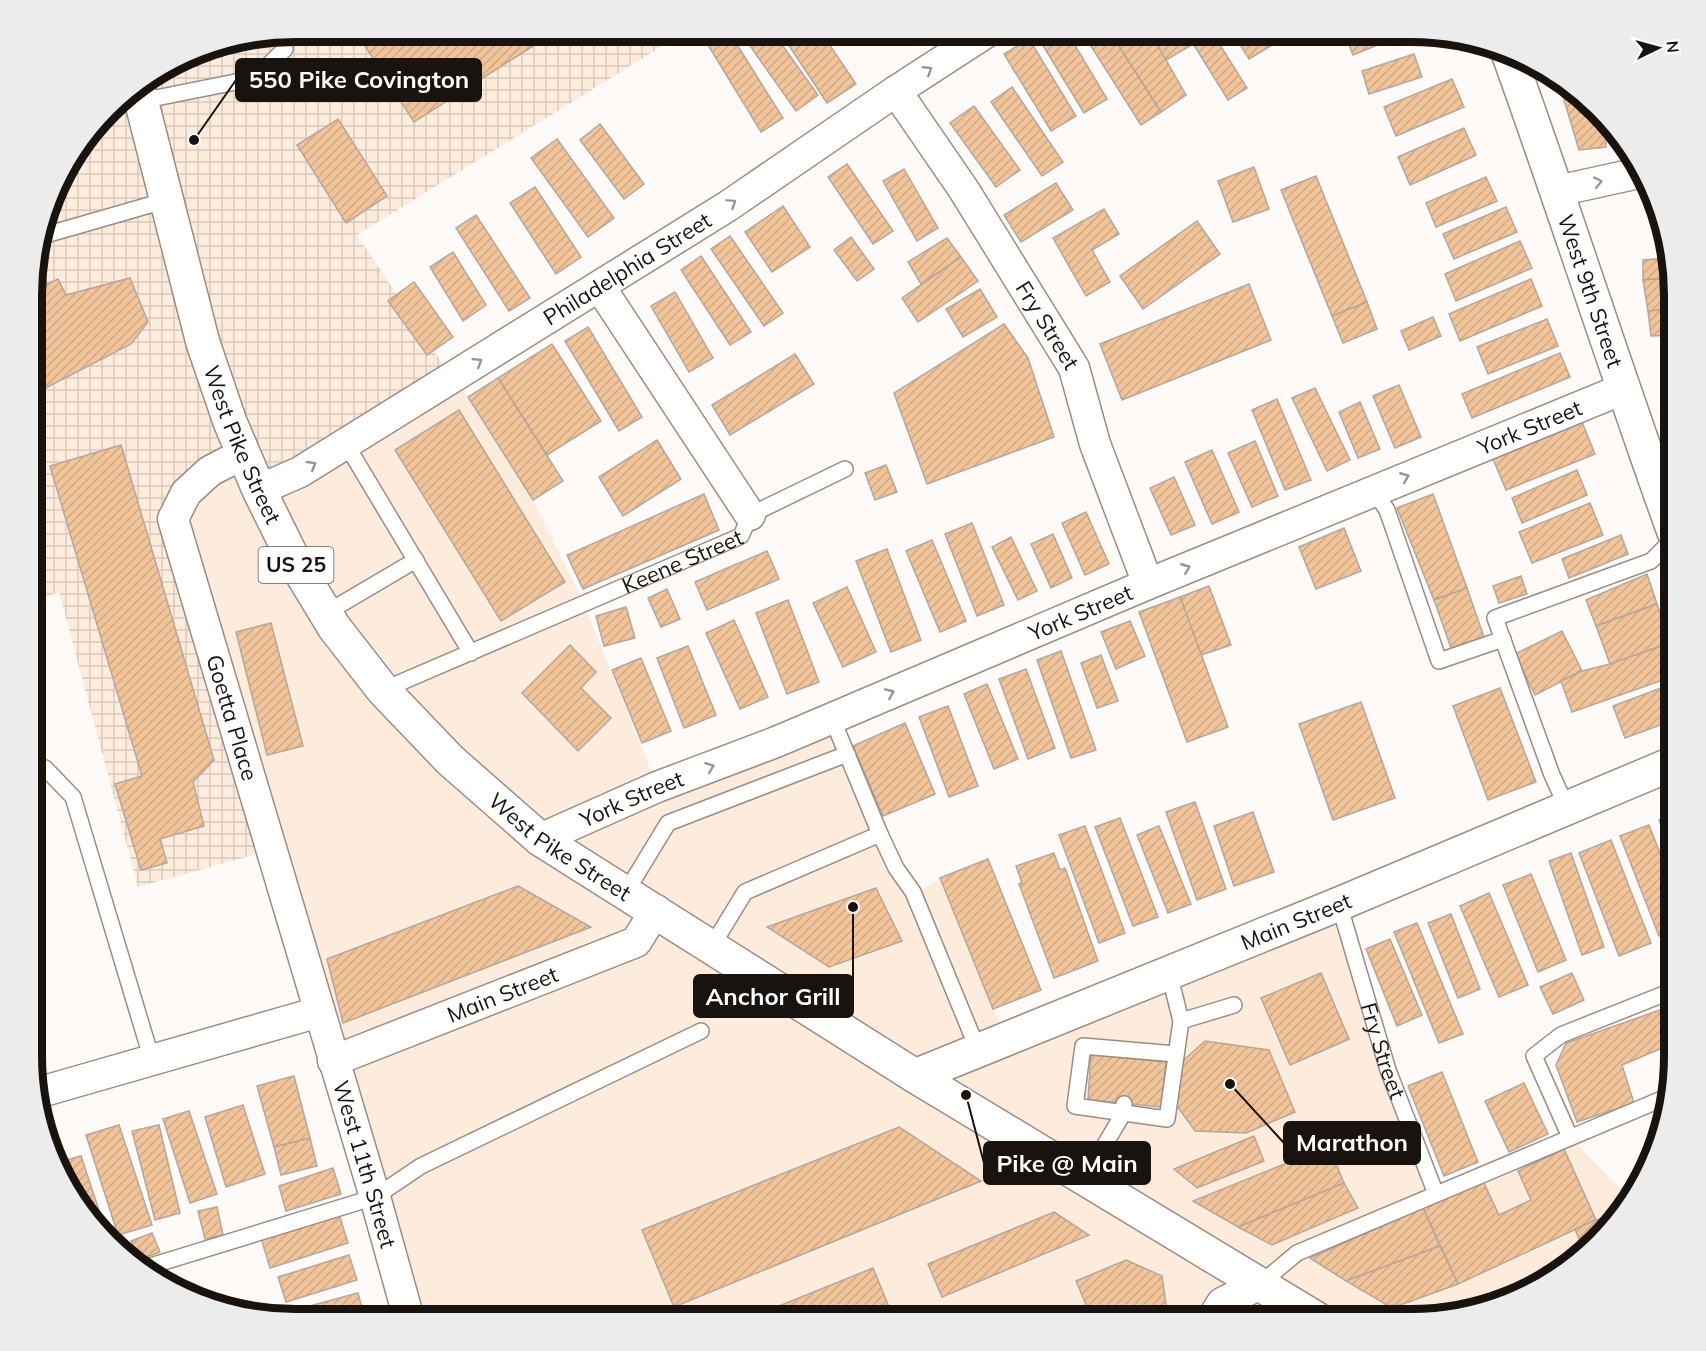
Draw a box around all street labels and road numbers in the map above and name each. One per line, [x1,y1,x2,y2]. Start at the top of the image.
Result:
street label: Philadelphia Street [538,206,717,331]
street label: West 9th Street [1552,211,1630,371]
street label: Fry Street [1010,276,1086,375]
street label: West Pike Street [198,362,287,529]
street label: York Street [1472,393,1586,462]
street label: Keene Street [618,523,748,600]
road number: US 25 [258,547,334,583]
street label: York Street [1023,578,1137,648]
street label: Goetta Place [200,651,264,784]
street label: York Street [574,764,688,834]
street label: West Pike Street [483,786,636,907]
street label: Main Street [1236,886,1356,956]
street label: Main Street [443,960,562,1029]
street label: Fry Street [1355,999,1412,1103]
street label: West 11th Street [327,1077,403,1251]

